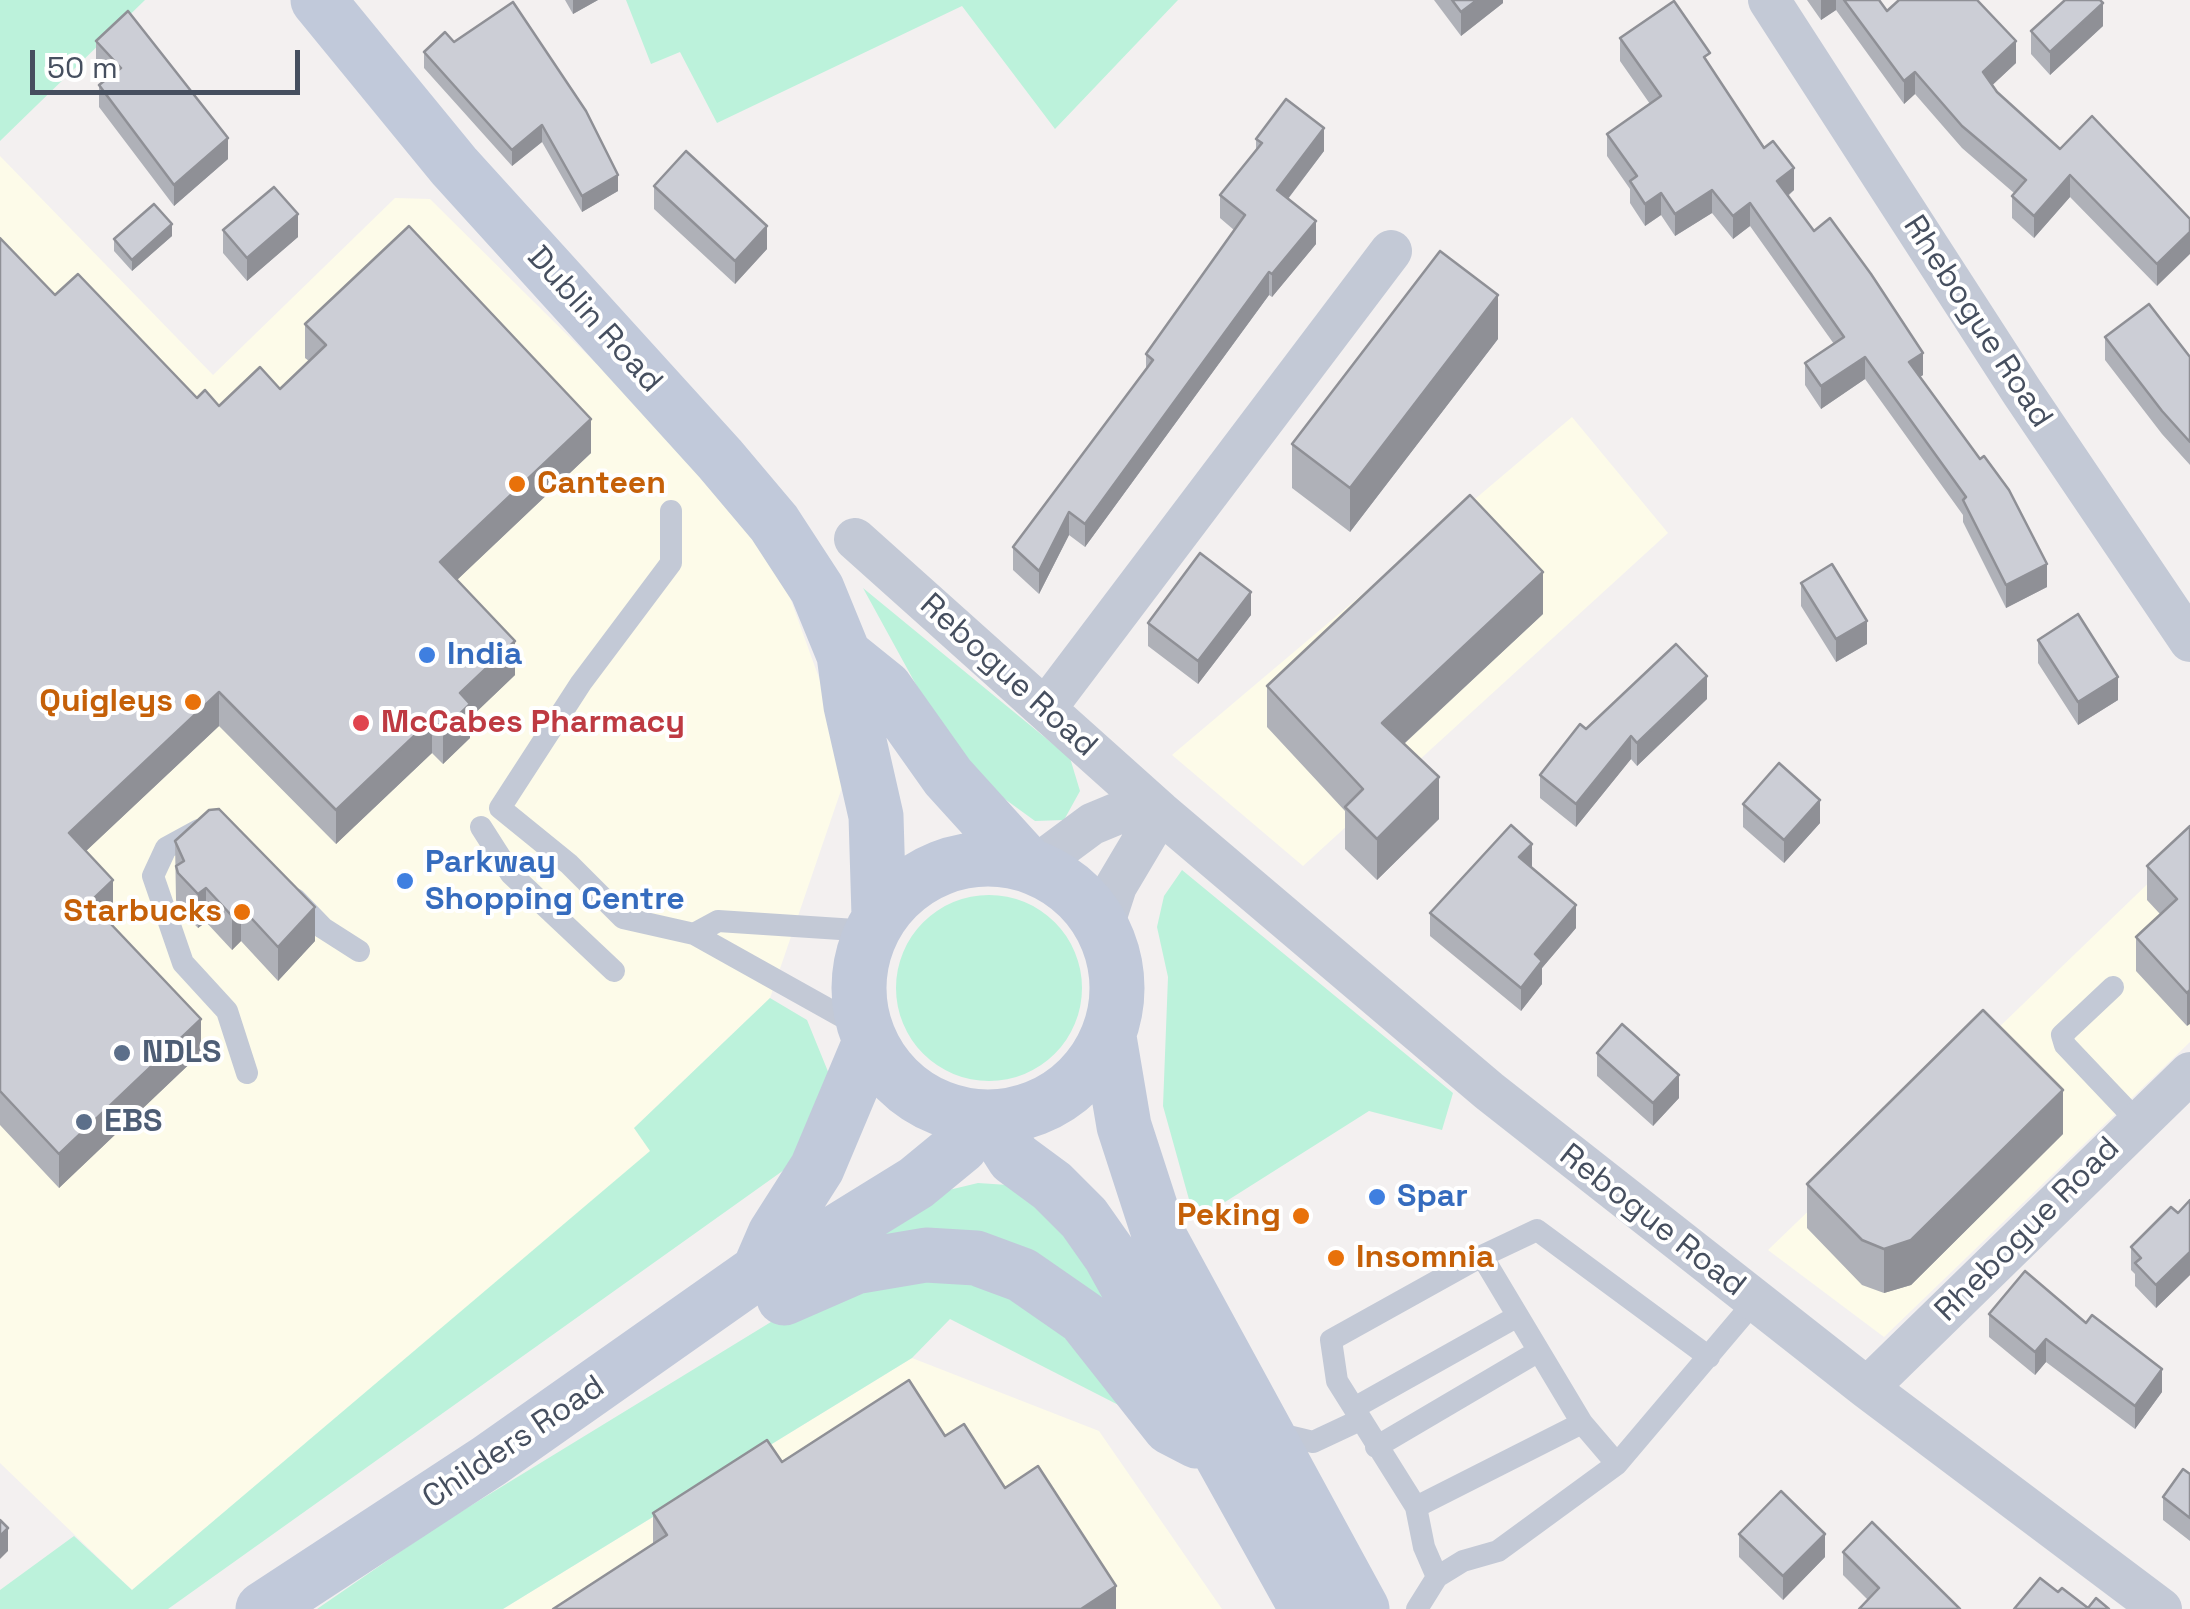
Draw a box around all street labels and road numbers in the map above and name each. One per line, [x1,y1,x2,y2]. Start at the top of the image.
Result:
street label: Rhebogue Road [1894,209,2060,435]
street label: Dublin Road [518,239,670,401]
street label: Rebogue Road [911,586,1105,766]
street label: Rhebogue Road [1928,1130,2128,1330]
street label: Rebogue Road [1551,1136,1753,1306]
street label: Childers Road [416,1368,612,1518]

